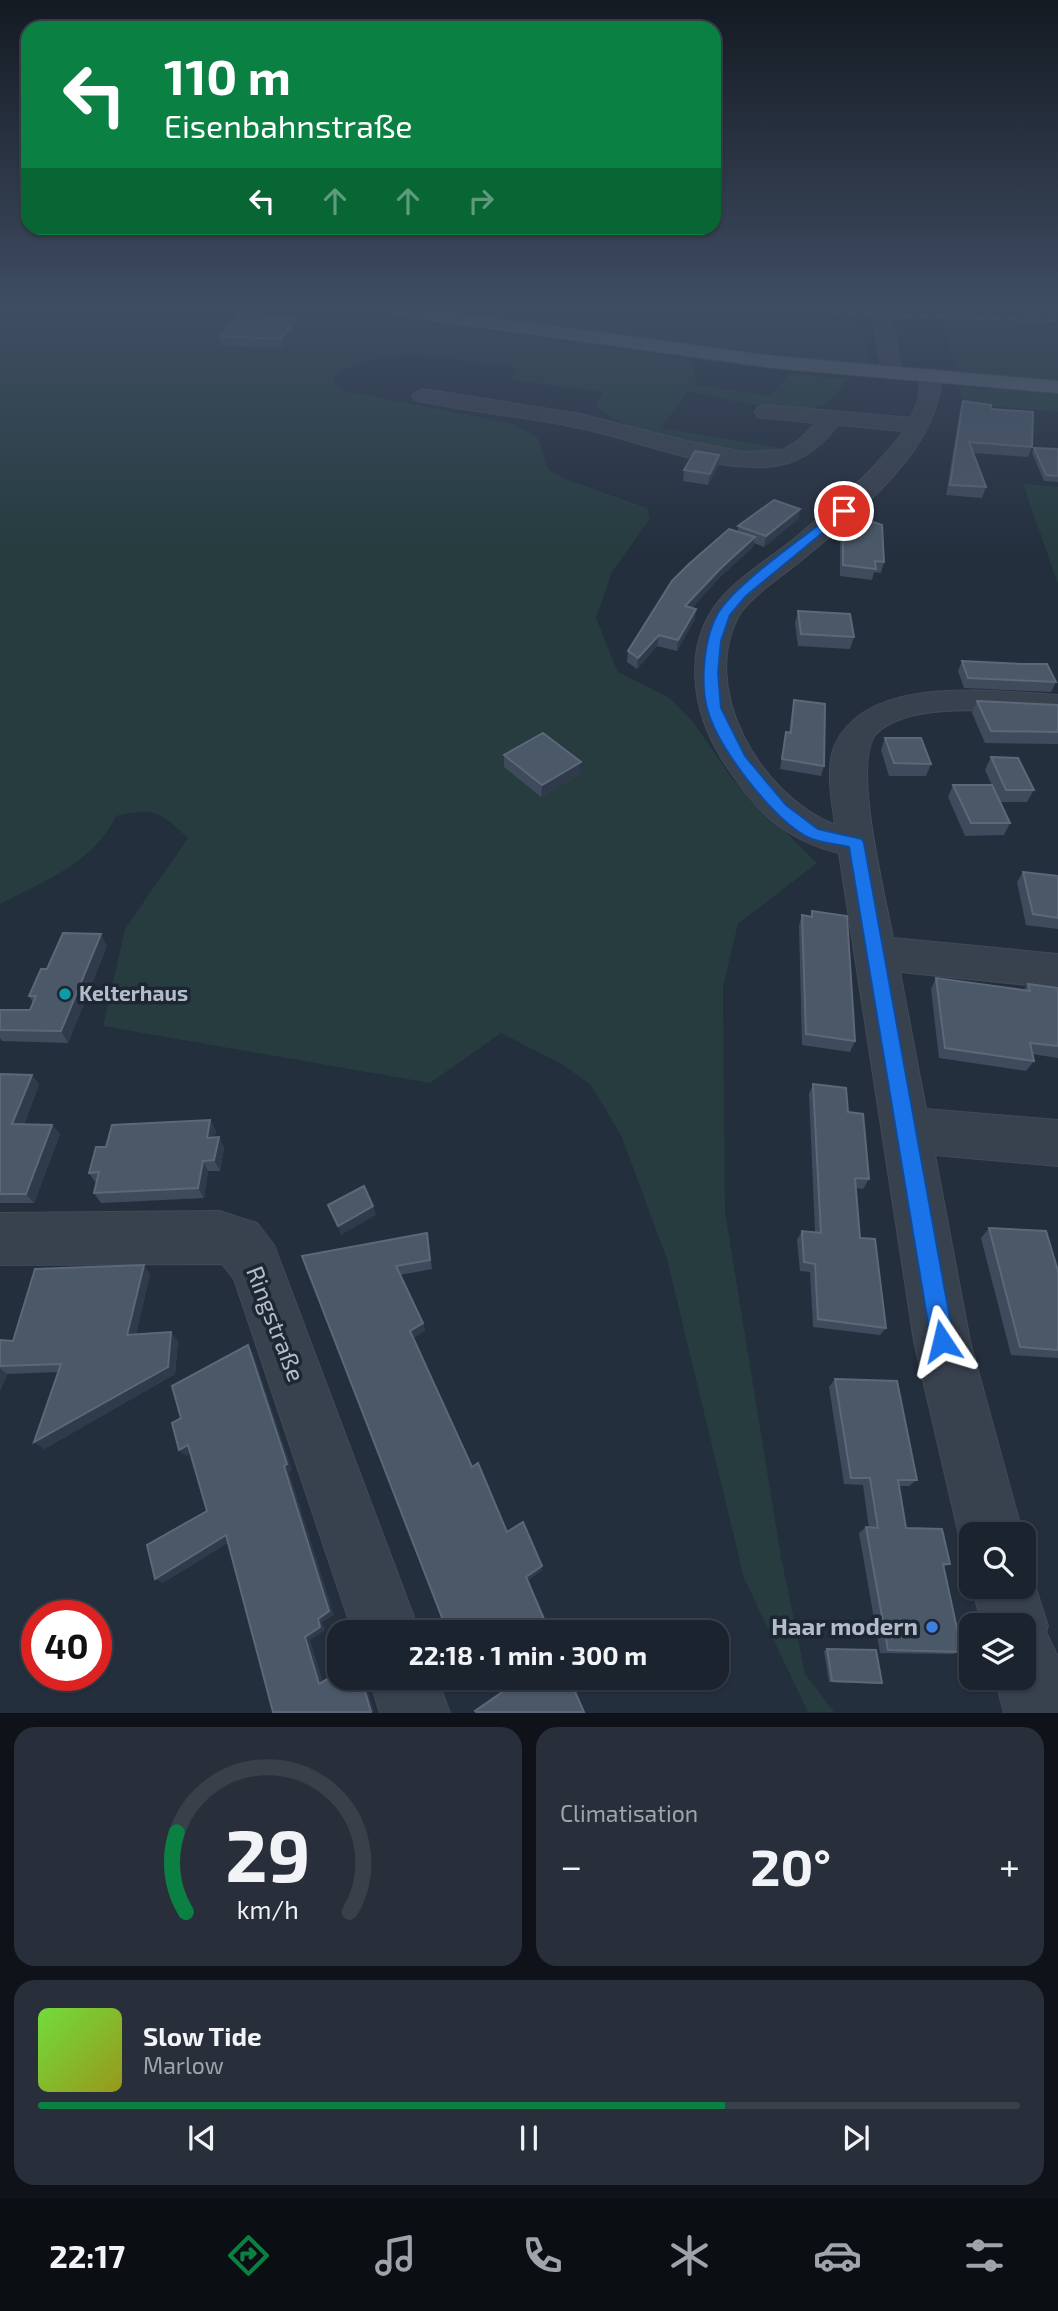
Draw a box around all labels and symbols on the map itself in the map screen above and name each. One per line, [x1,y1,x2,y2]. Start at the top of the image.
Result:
pin [814,481,874,541]
place label: Kelterhaus [79,980,188,1005]
marker: Kelterhaus [57,986,73,1002]
street label: Ringstraße [241,1262,312,1385]
position arrow [905,1304,979,1378]
speed limit sign: 40 [21,1600,112,1691]
place label: Haar modern [771,1611,918,1640]
marker: Haar modern [924,1619,940,1635]

